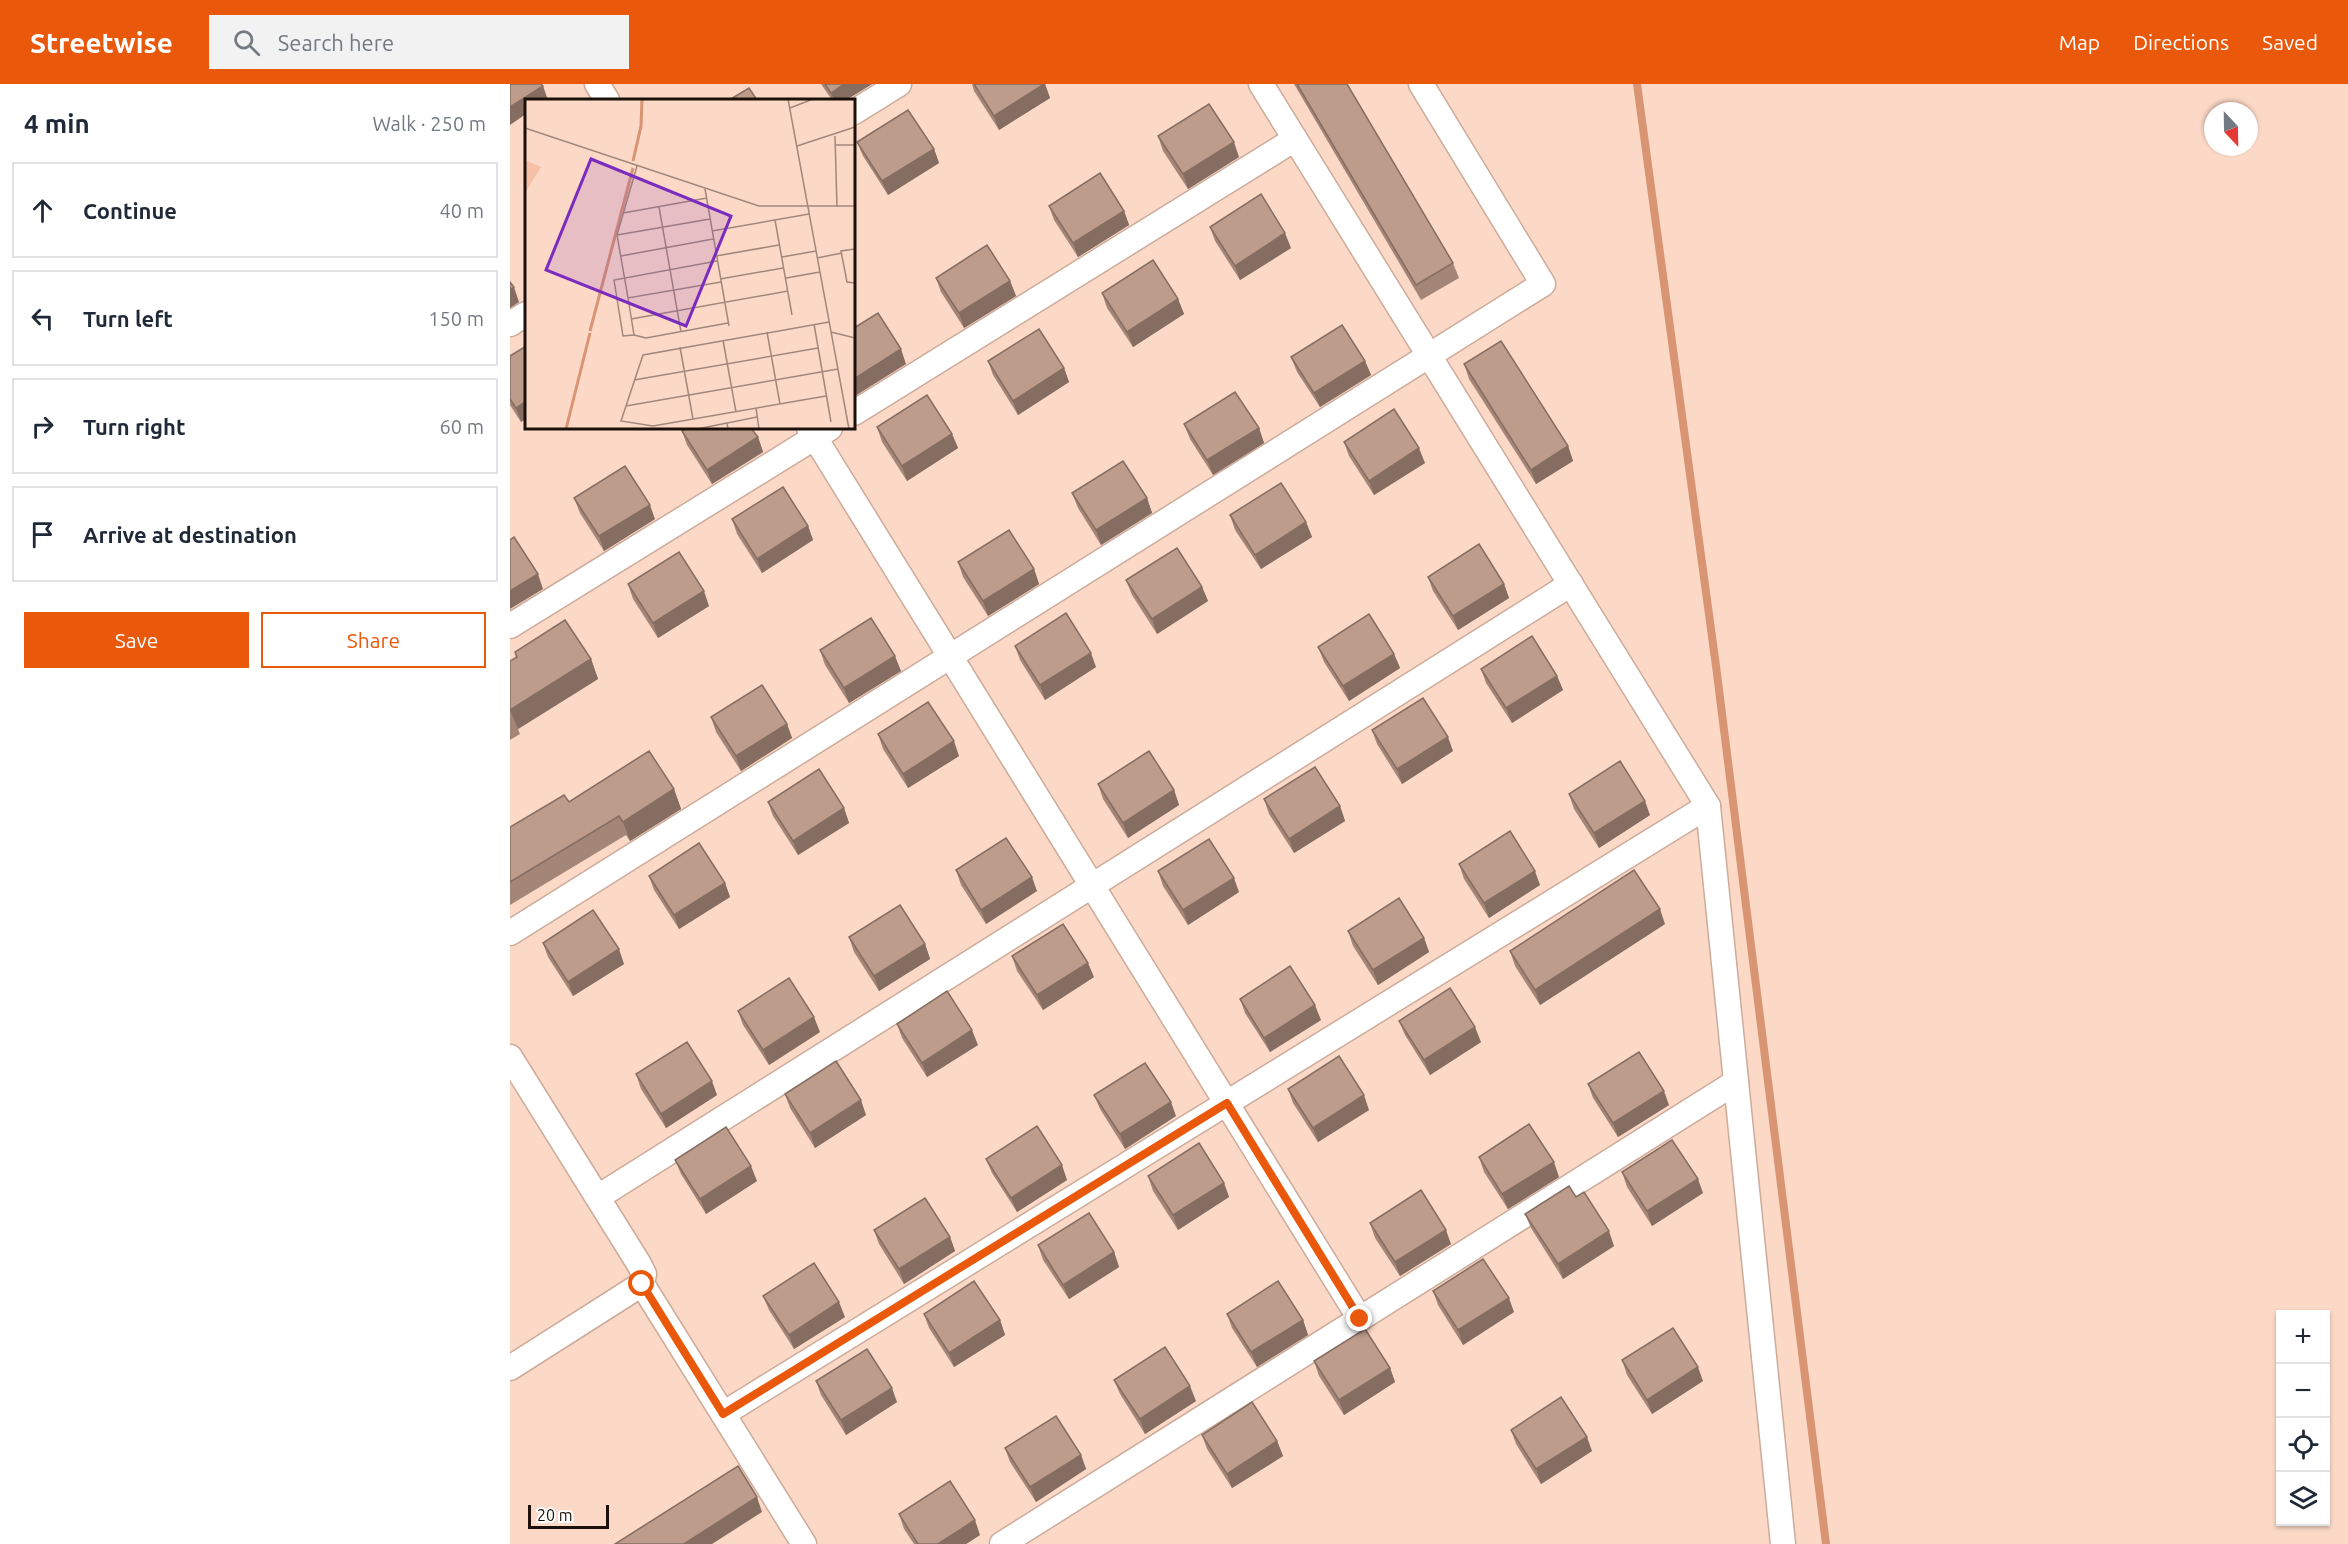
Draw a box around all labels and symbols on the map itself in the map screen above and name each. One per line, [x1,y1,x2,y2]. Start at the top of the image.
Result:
inset map [525,99,855,429]
north arrow [2204,102,2258,156]
route start [628,1270,654,1296]
route end [1346,1305,1372,1331]
scale bar [528,1502,609,1530]

